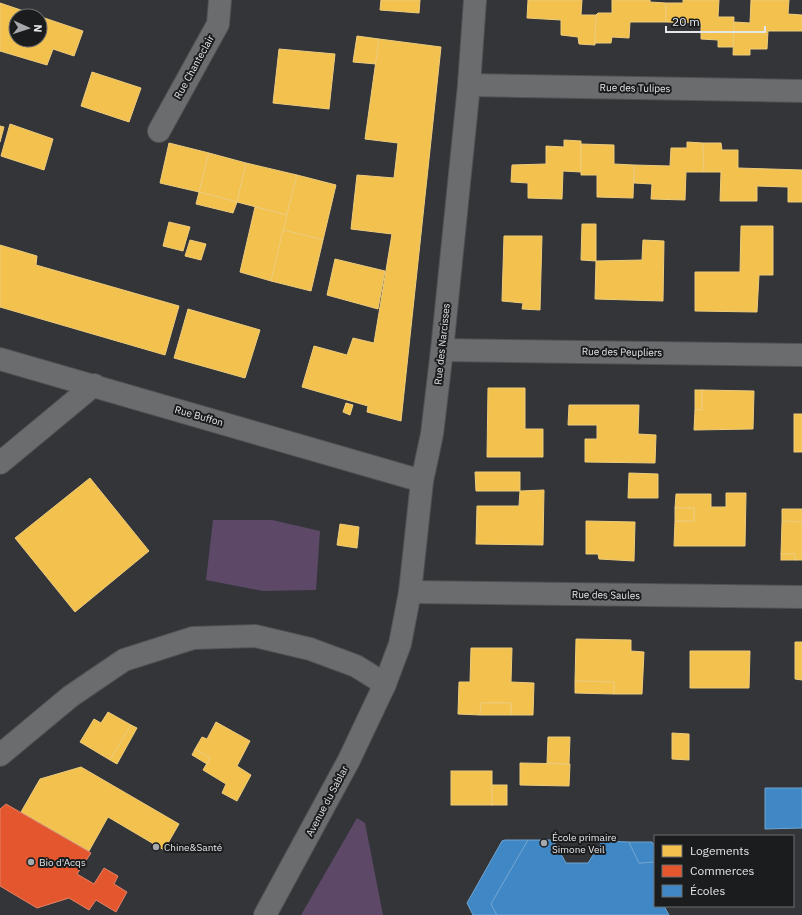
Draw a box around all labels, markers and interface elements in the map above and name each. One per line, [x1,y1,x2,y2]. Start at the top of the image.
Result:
north arrow [8,8,48,48]
scale bar [666,8,765,34]
text: 20 m [672,14,700,29]
text: N [31,24,45,33]
street label: Rue Chanteclair [171,32,217,101]
street label: Rue des Tulipes [600,81,671,95]
street label: Rue des Narcisses [431,302,453,385]
street label: Rue des Peupliers [582,345,663,359]
street label: Rue Buffon [173,403,225,429]
street label: Rue des Saules [572,588,640,602]
street label: Avenue du Sablar [303,763,351,839]
place label: École primaire Simone Veil [552,831,617,856]
legend [654,835,794,907]
marker: École primaire Simone Veil [539,838,549,848]
place label: Chine&Santé [164,841,223,854]
marker: Chine&Santé [151,842,161,852]
text: Logements [690,843,750,858]
place label: Bio d'Acqs [39,856,86,869]
marker: Bio d'Acqs [26,857,36,867]
text: Commerces [690,863,755,878]
text: Écoles [690,883,725,898]

